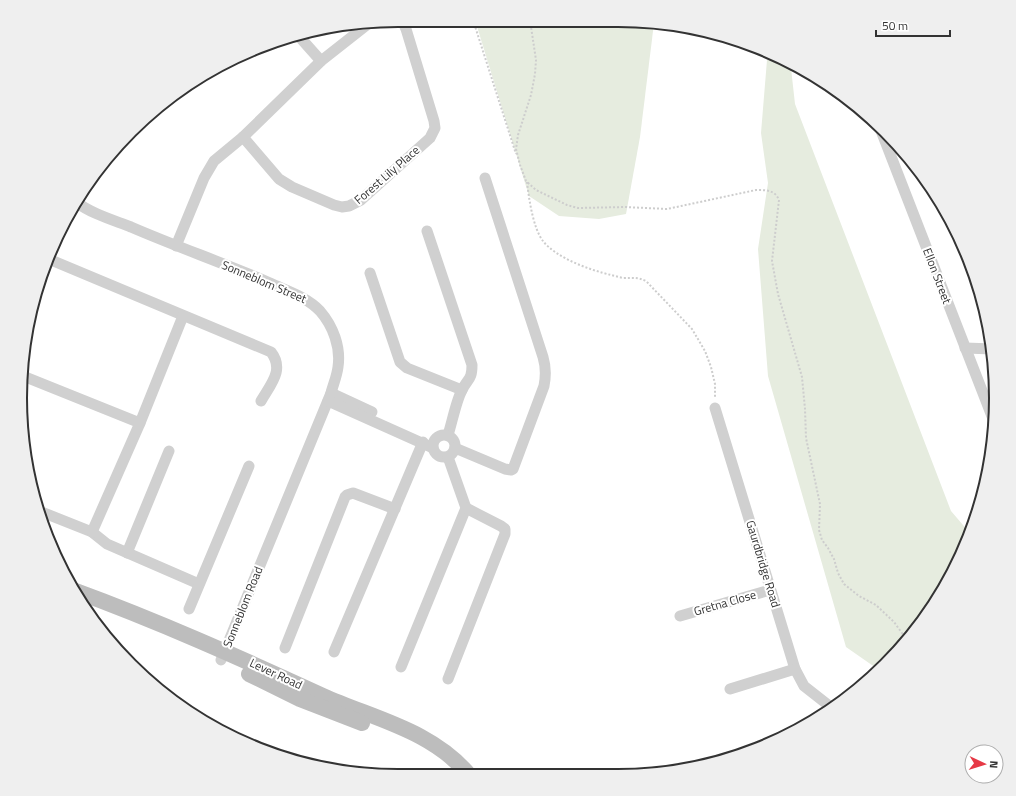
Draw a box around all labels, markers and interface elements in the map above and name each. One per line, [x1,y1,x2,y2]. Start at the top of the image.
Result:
scale bar [876,12,950,38]
text: 50 m [882,16,908,35]
street label: Forest Lily Place [350,141,424,209]
street label: Ellon Street [918,245,957,307]
street label: Sonneblom Street [219,255,310,308]
street label: Gaurdbridge Road [741,518,786,610]
street label: Sonneblom Road [218,563,267,650]
street label: Gretna Close [691,585,758,620]
street label: Lever Road [247,653,306,694]
north arrow [964,744,1004,784]
text: N [986,760,1002,769]

